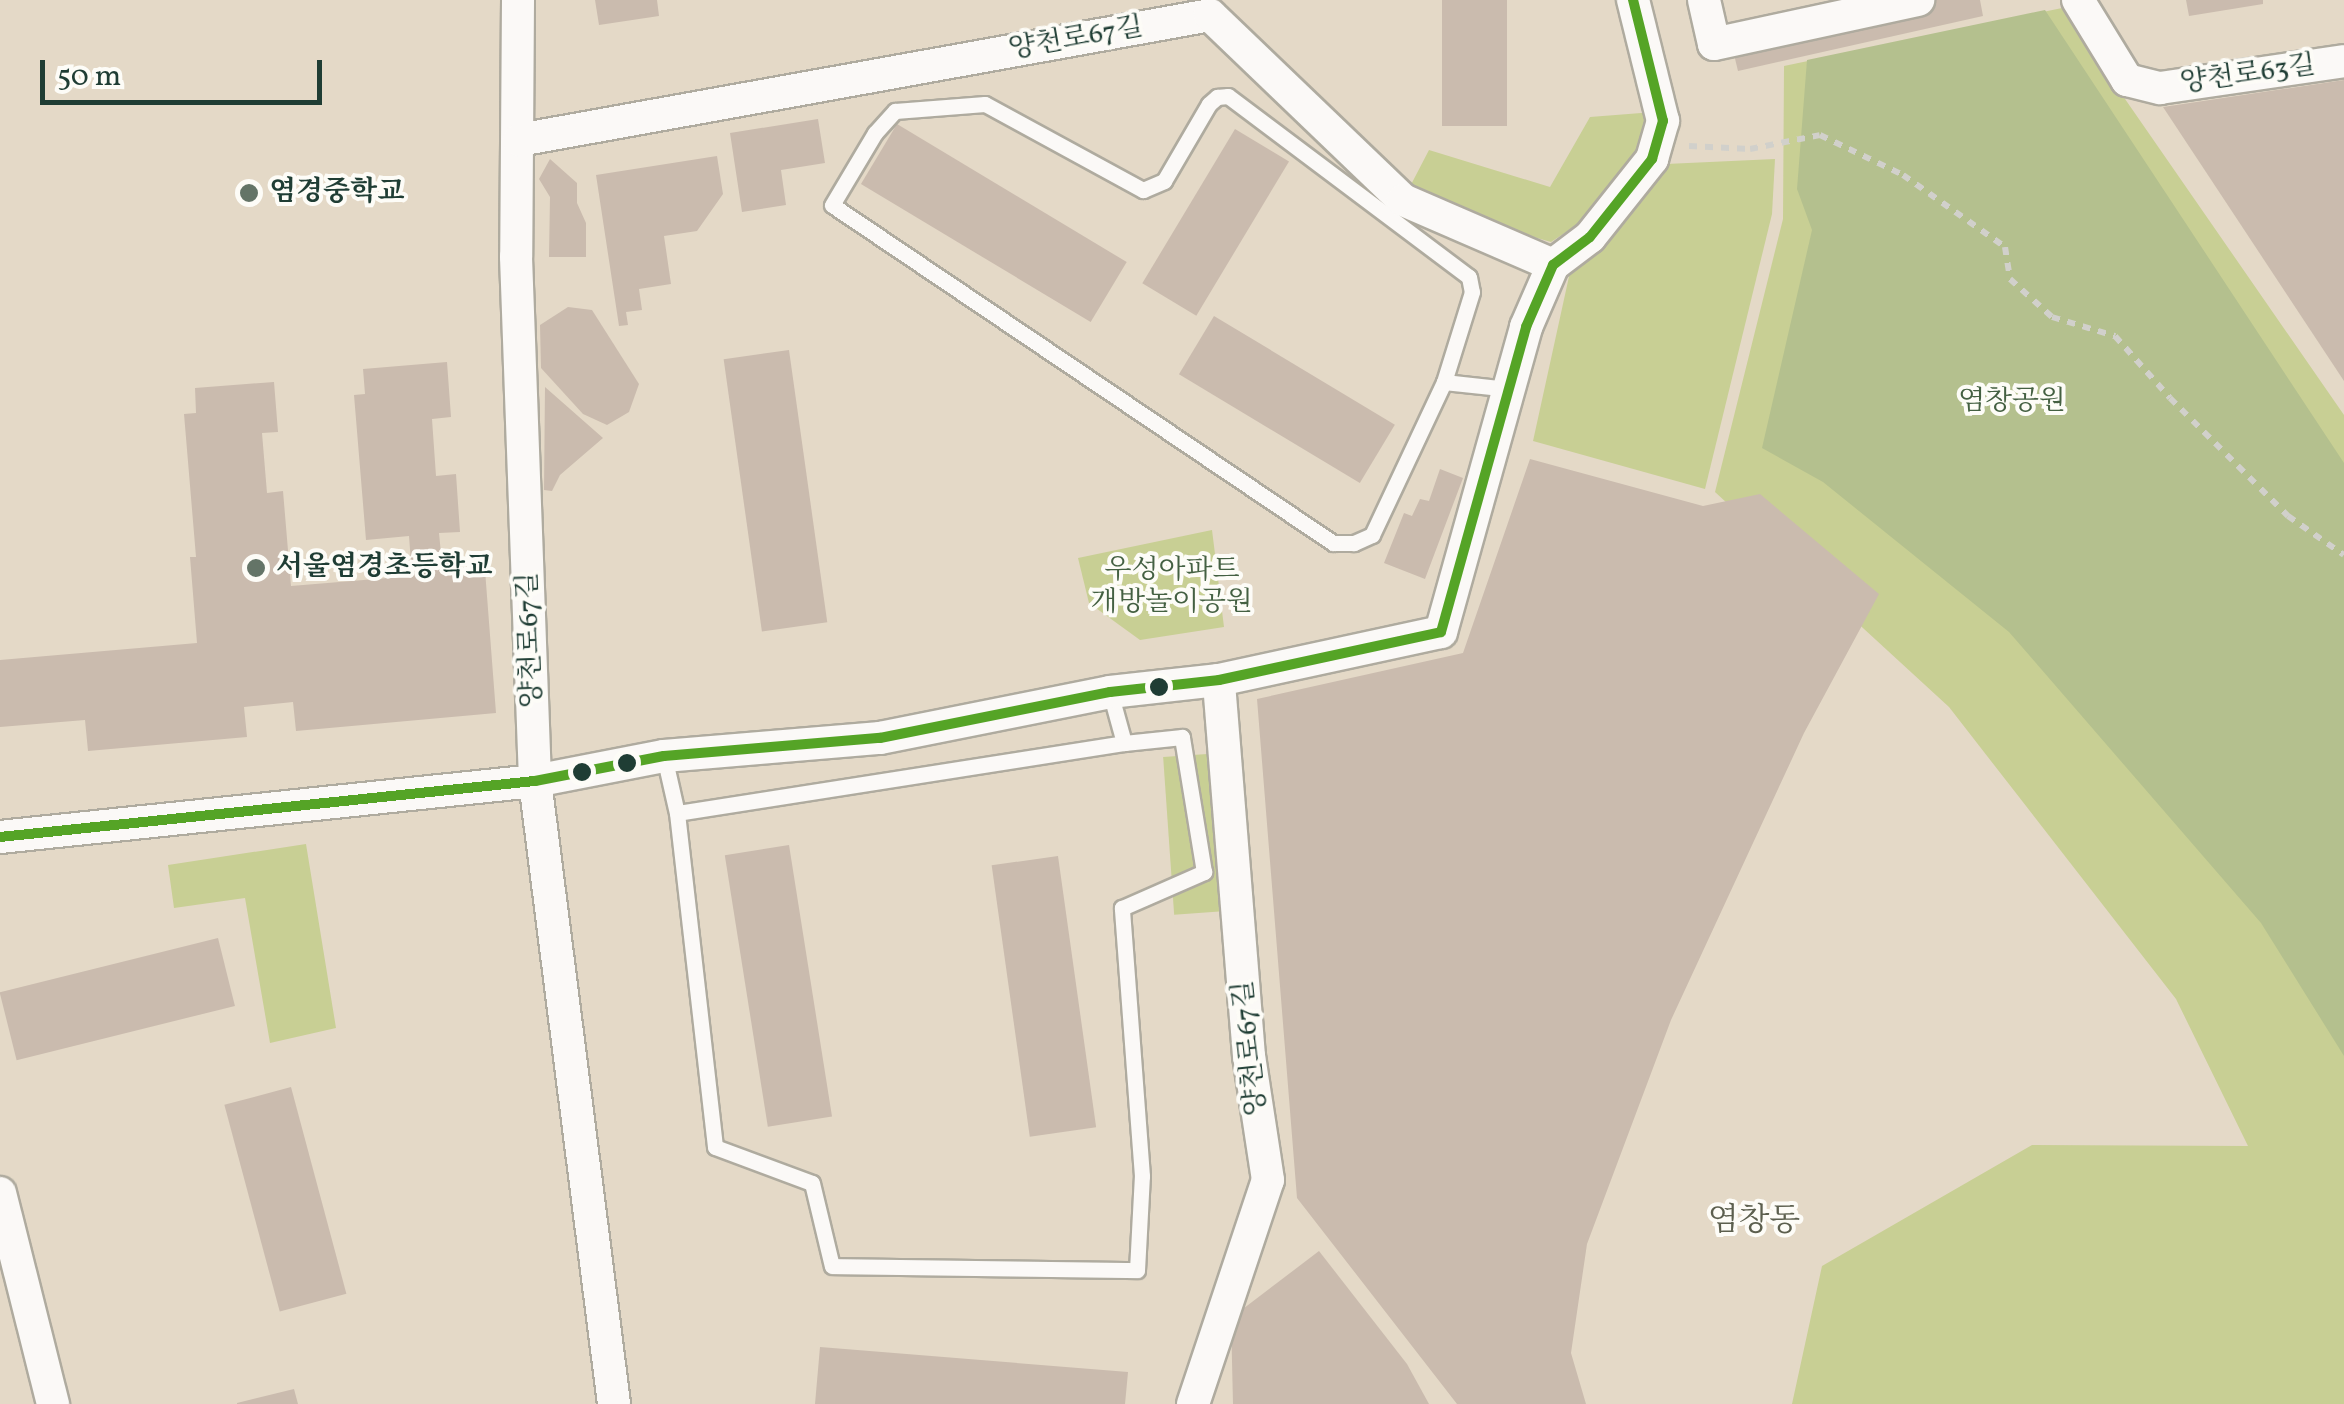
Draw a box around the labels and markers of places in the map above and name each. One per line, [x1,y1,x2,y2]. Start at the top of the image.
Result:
place label: 염경중학교 [269,176,404,210]
marker: 염경중학교 [238,182,260,204]
place label: 서울염경초등학교 [276,551,492,585]
marker: 서울염경초등학교 [245,557,267,579]
unlabelled marker [1149,677,1169,697]
unlabelled marker [617,753,637,773]
unlabelled marker [572,762,592,782]

